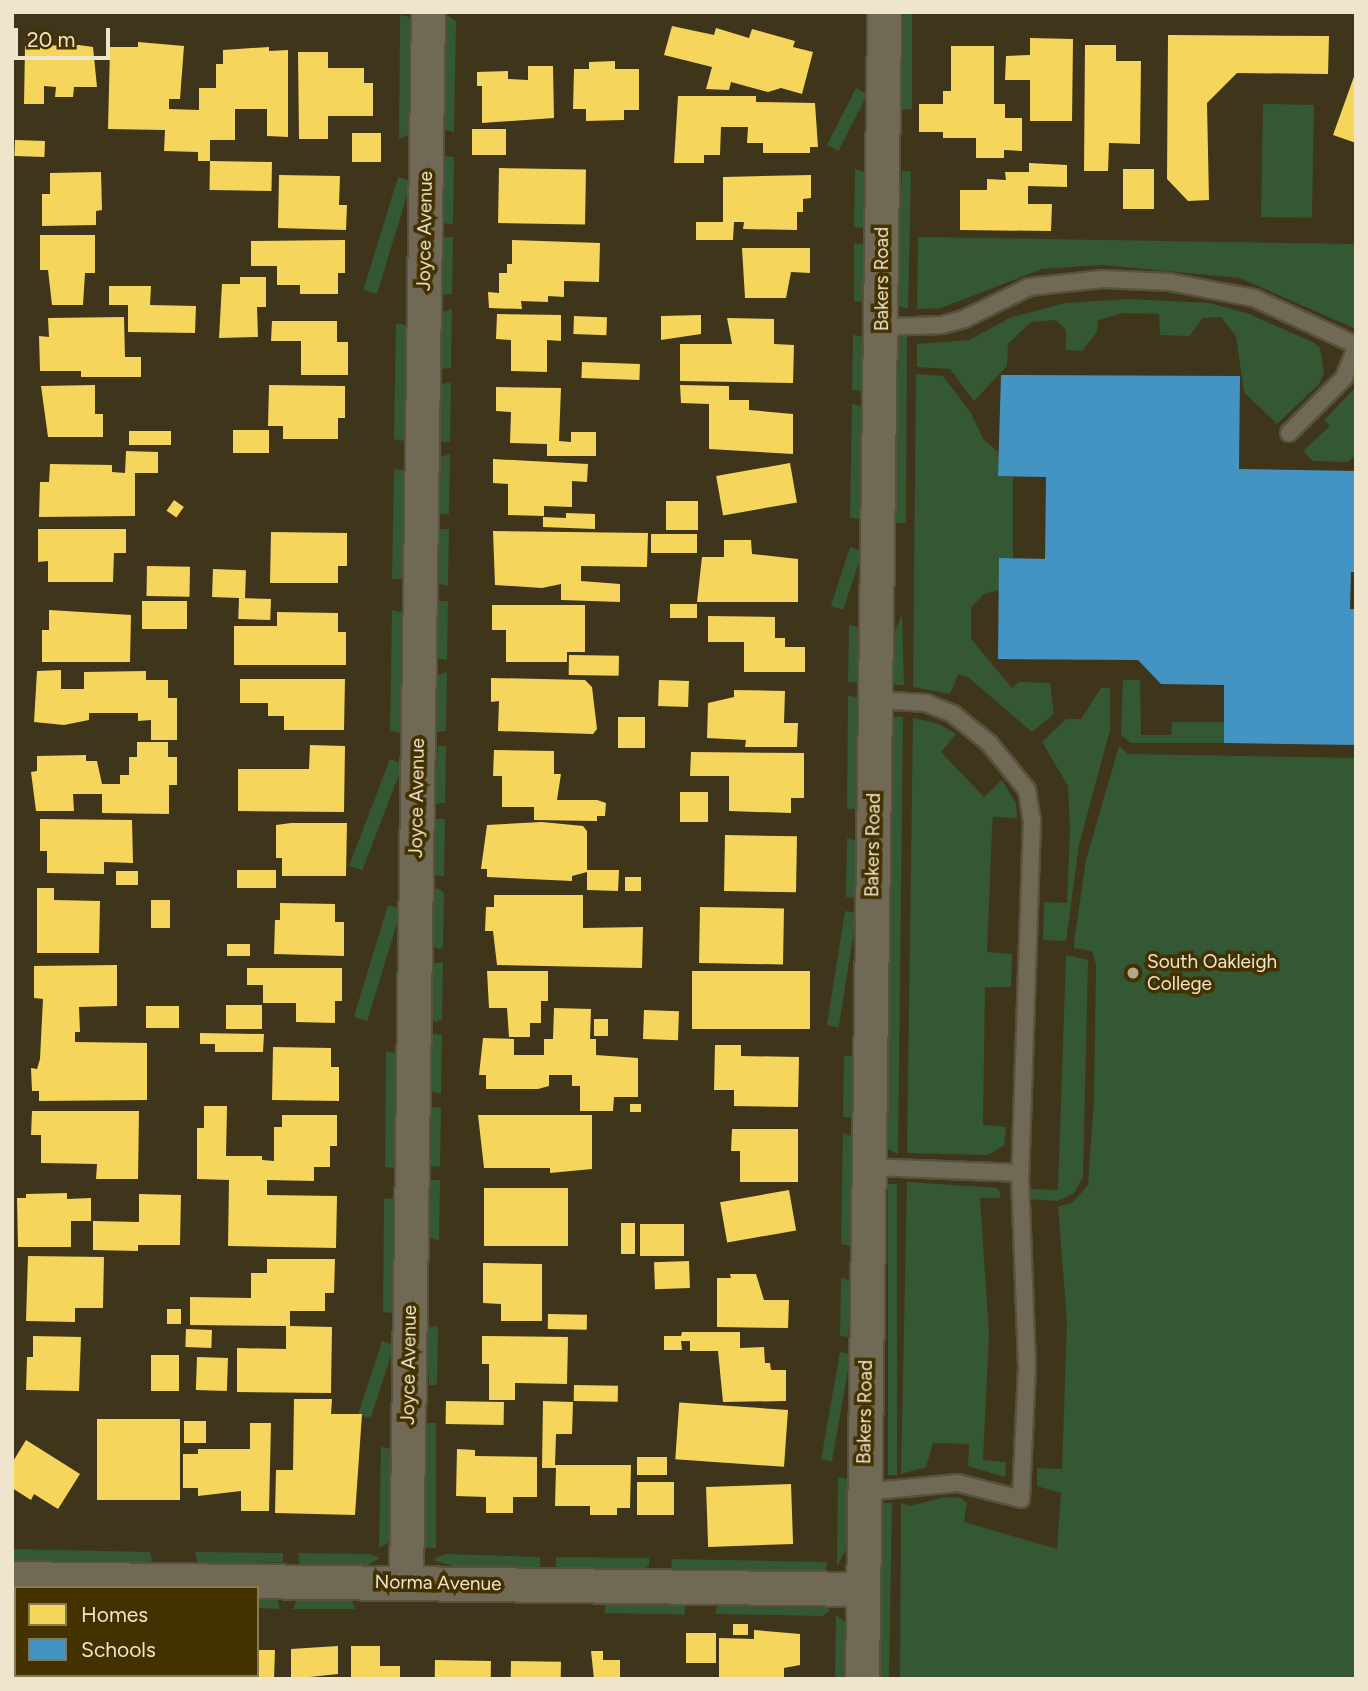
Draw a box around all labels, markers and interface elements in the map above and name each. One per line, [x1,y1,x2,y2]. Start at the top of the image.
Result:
scale bar [18,14,114,58]
text: 20 m [27,27,75,52]
street label: Joyce Avenue [413,171,437,291]
street label: Bakers Road [871,227,893,331]
street label: Joyce Avenue [405,738,429,858]
street label: Bakers Road [861,793,885,897]
place label: South Oakleigh College [1147,951,1277,995]
marker: South Oakleigh College [1125,965,1141,981]
street label: Joyce Avenue [397,1305,421,1425]
street label: Bakers Road [853,1360,877,1464]
street label: Norma Avenue [374,1570,502,1596]
legend [14,1586,259,1677]
text: Homes [81,1602,148,1627]
text: Schools [81,1637,156,1662]

